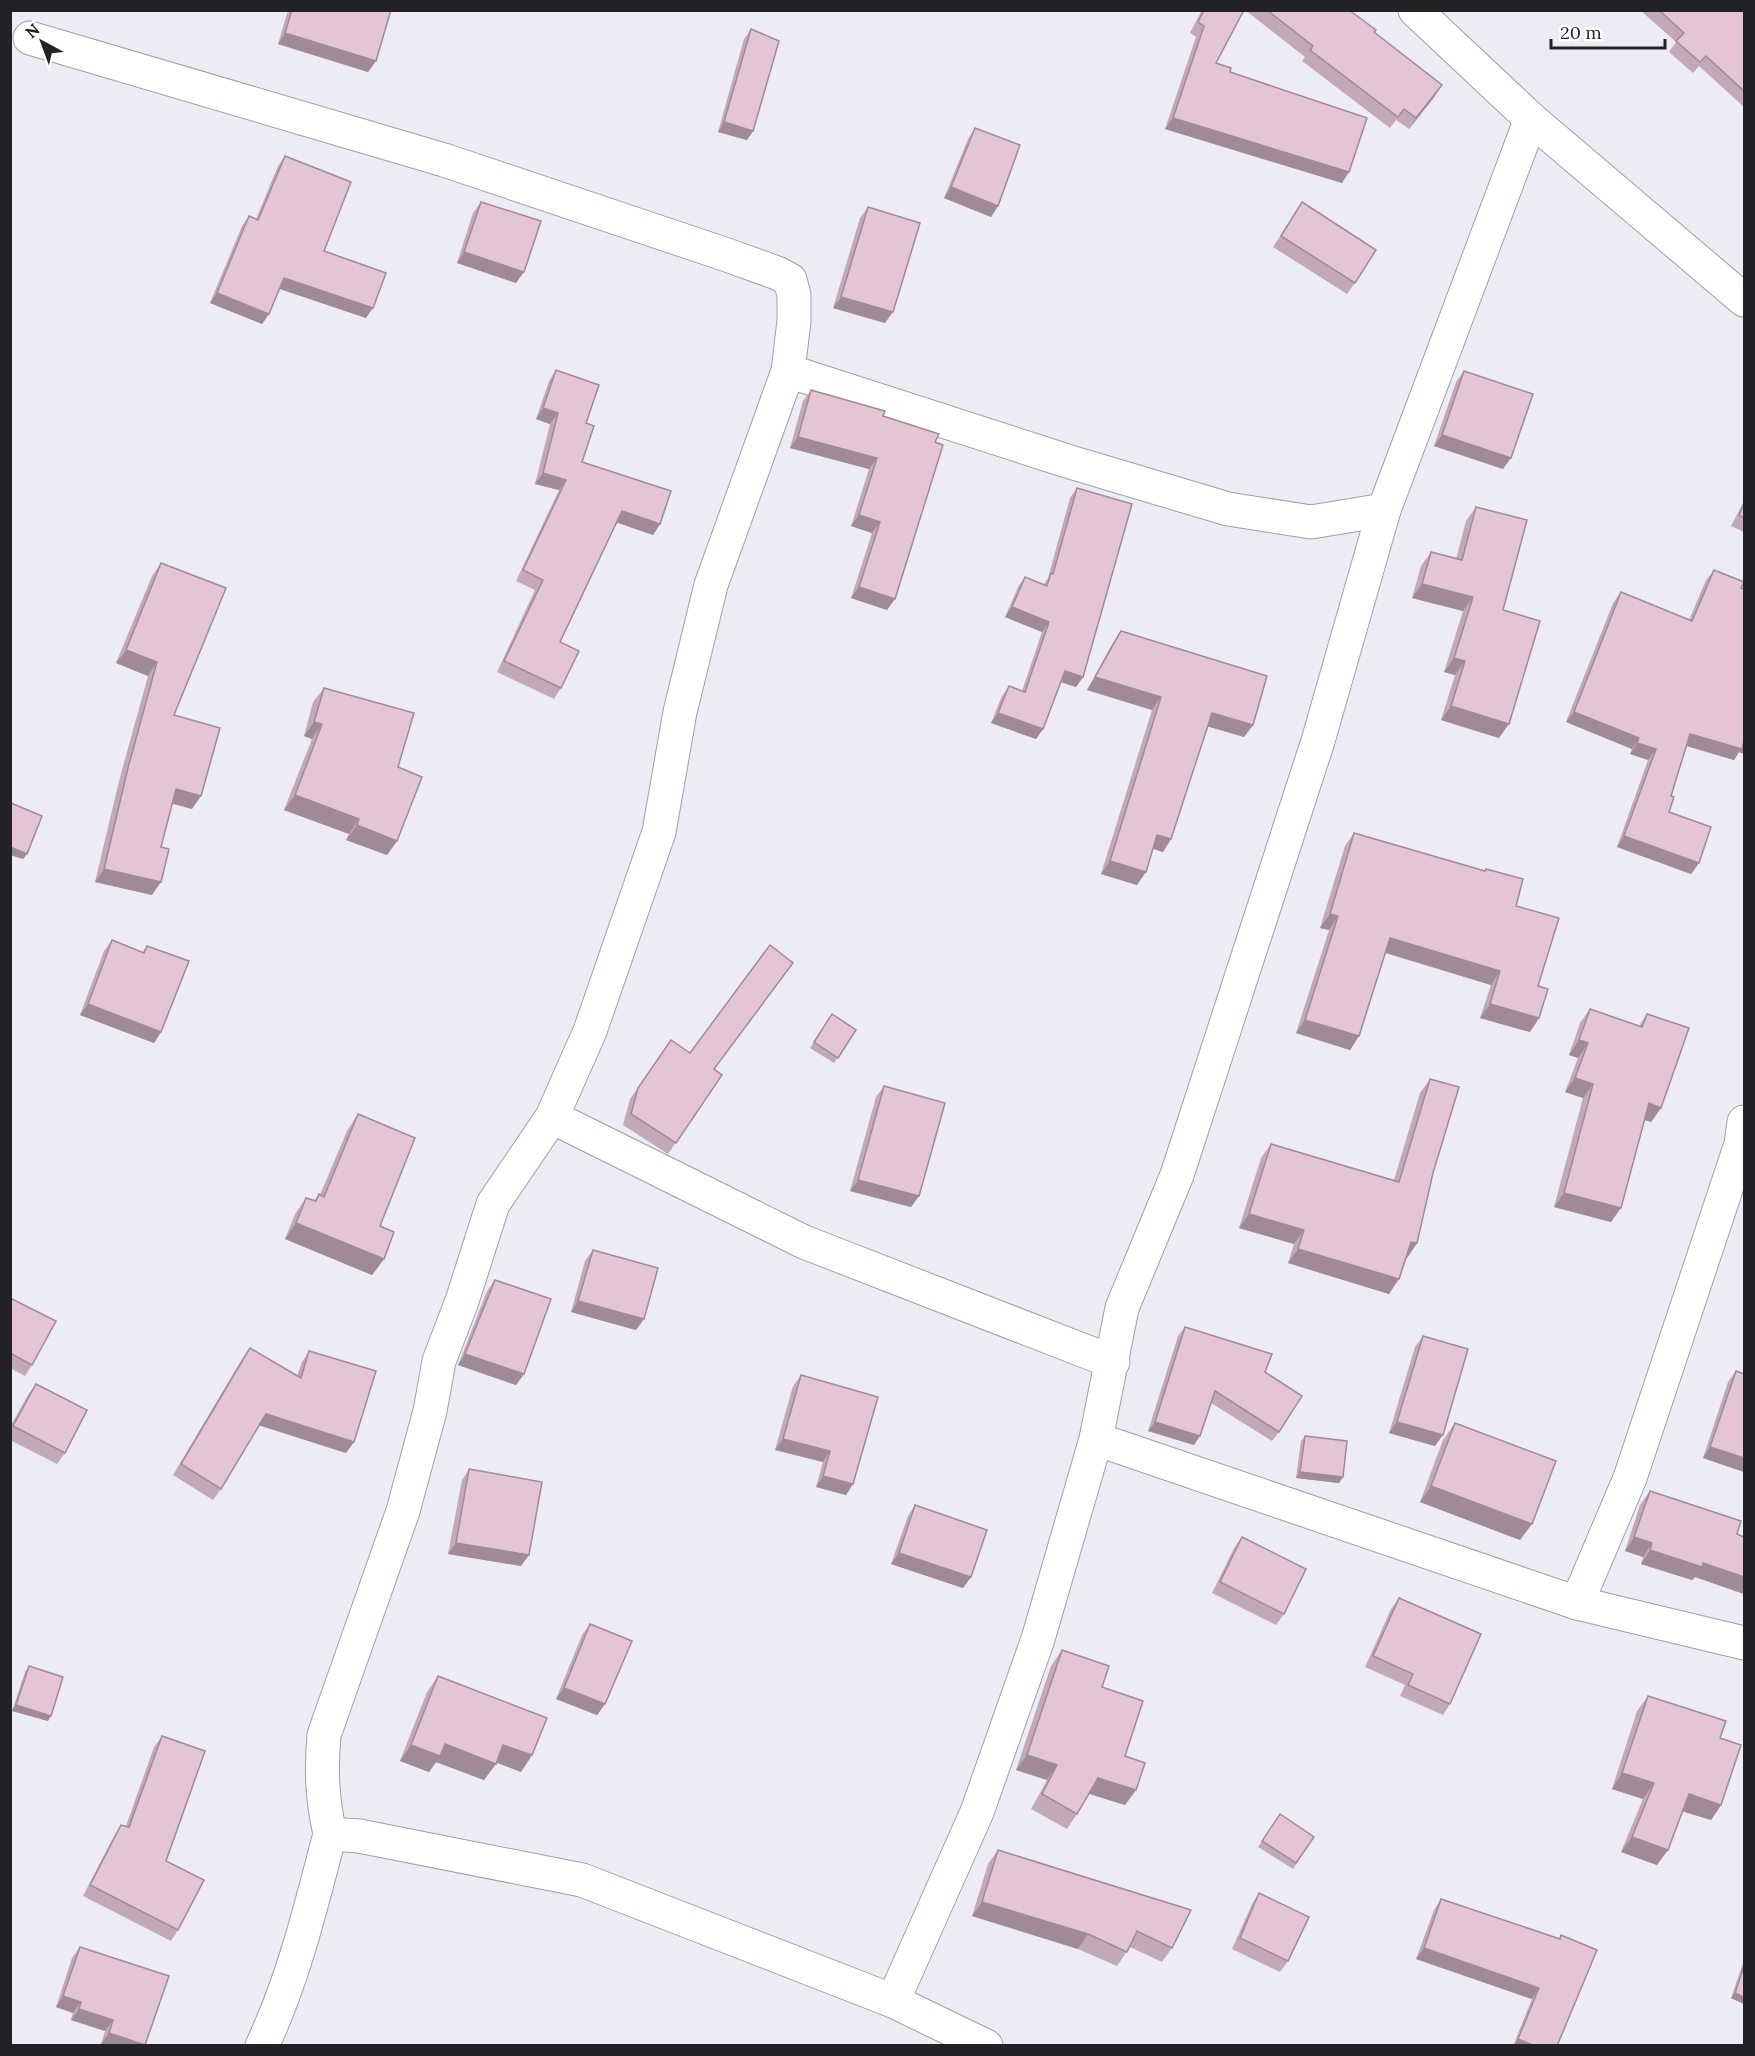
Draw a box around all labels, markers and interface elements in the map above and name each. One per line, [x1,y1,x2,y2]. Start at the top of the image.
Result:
north arrow [12,12,72,72]
scale bar [1551,12,1665,50]
text: N [21,19,43,42]
text: 20 m [1560,21,1602,44]

